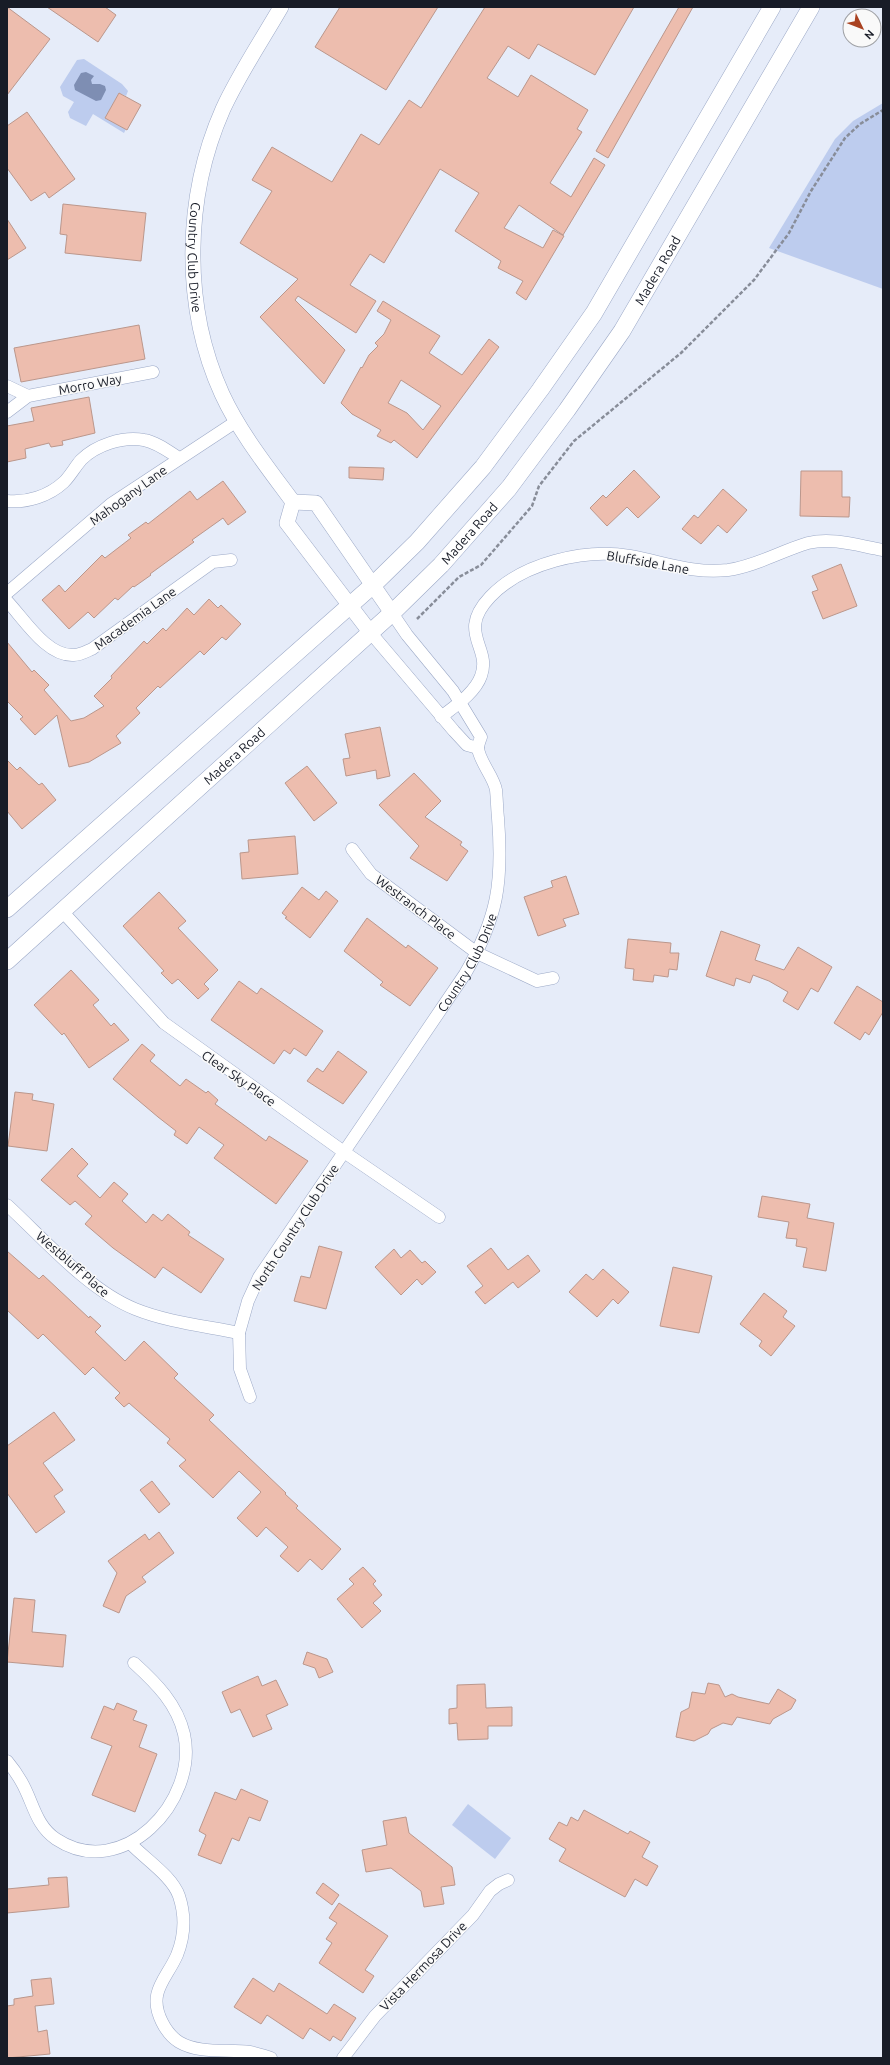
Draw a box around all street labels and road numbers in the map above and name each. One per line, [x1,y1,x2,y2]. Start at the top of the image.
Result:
street label: Country Club Drive [186,202,204,313]
street label: Madera Road [632,233,683,307]
street label: Morro Way [57,371,123,397]
street label: Mahogany Lane [87,462,169,528]
street label: Madera Road [438,500,500,567]
street label: Bluffside Lane [606,548,690,576]
street label: Macademia Lane [91,584,179,652]
street label: Madera Road [201,725,267,787]
street label: Westranch Place [373,872,459,942]
street label: Country Club Drive [435,912,499,1014]
street label: Clear Sky Place [199,1047,279,1109]
street label: North Country Club Drive [249,1161,341,1293]
street label: Westbluff Place [34,1228,112,1300]
street label: Vista Hermosa Drive [377,1919,469,2013]

